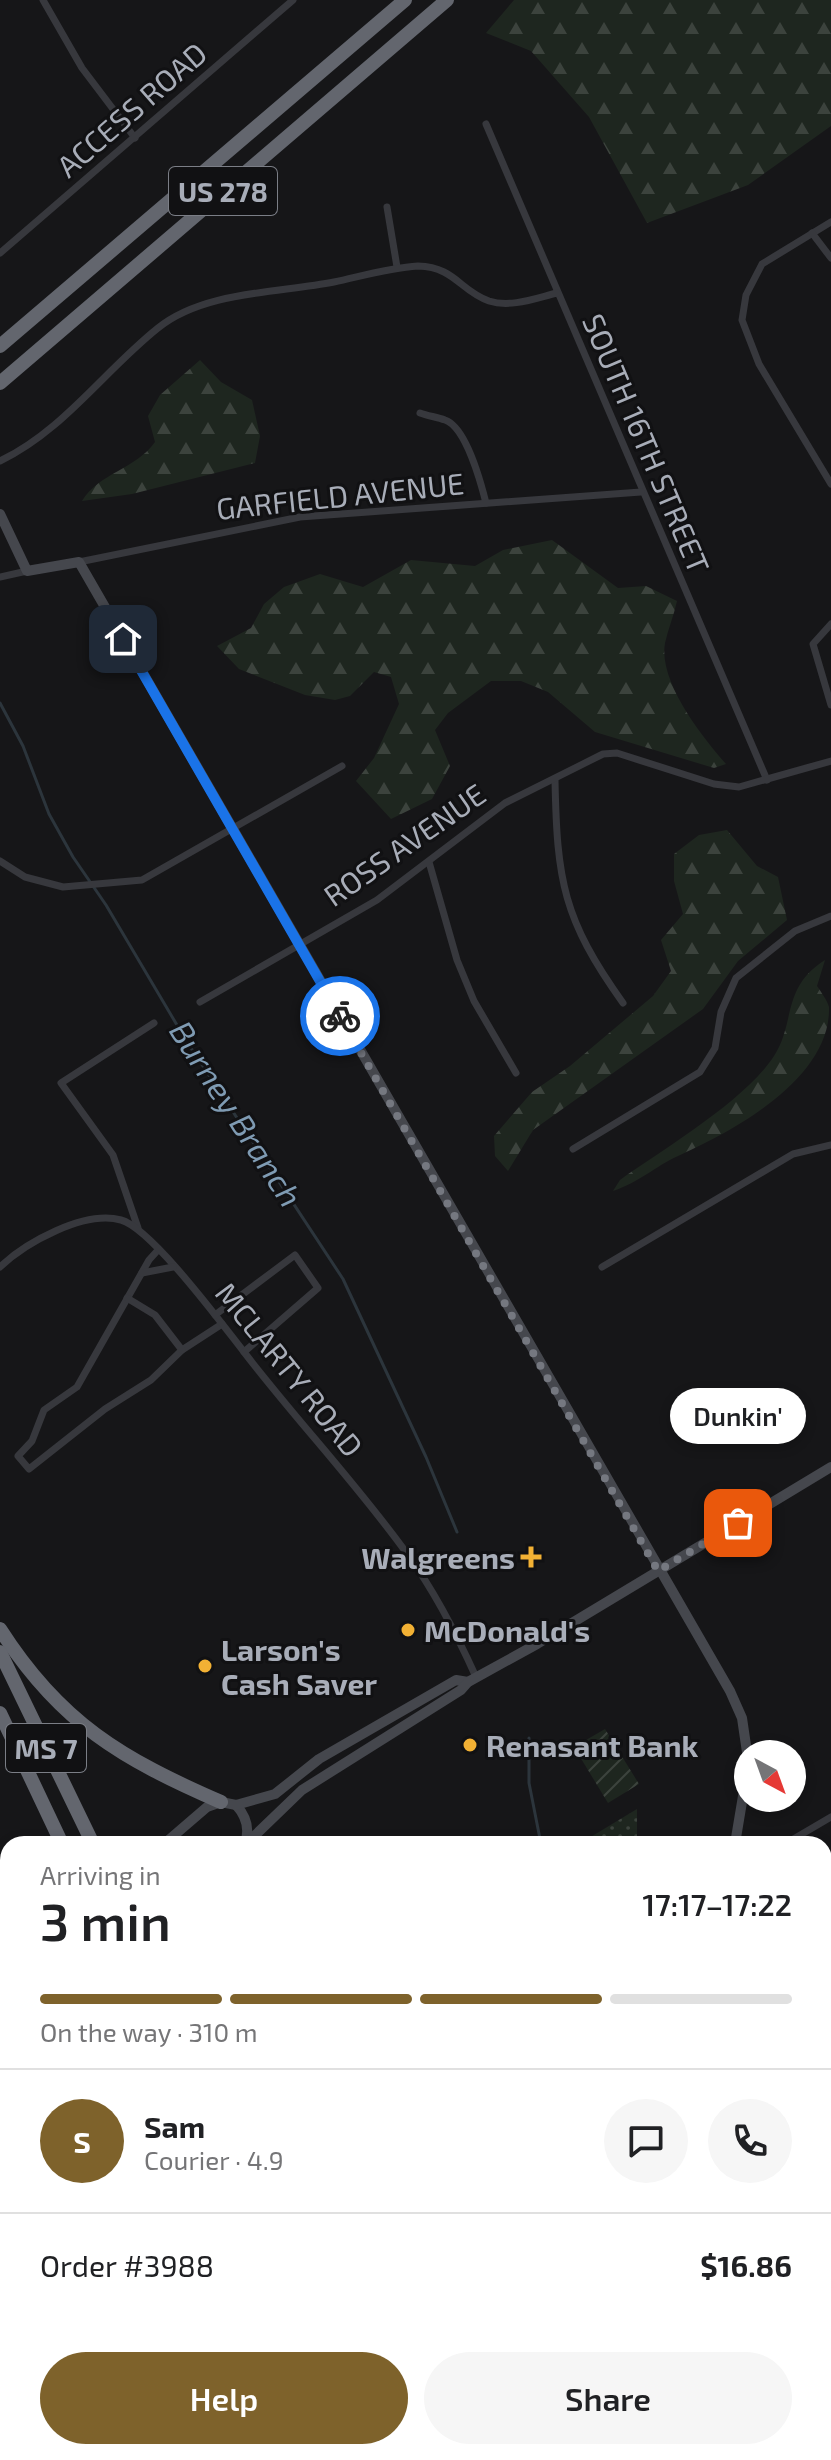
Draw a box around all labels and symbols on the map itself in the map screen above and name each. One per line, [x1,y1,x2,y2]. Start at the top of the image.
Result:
street label: ACCESS ROAD [49,34,213,184]
road number: US 278 [169,167,277,215]
street label: SOUTH 16TH STREET [576,308,718,578]
street label: GARFIELD AVENUE [214,464,466,526]
pin [89,605,157,673]
street label: ROSS AVENUE [316,775,492,913]
courier [300,976,380,1056]
water label: Burney Branch [162,1013,311,1213]
street label: MCLARTY ROAD [209,1275,371,1463]
callout: Dunkin' [670,1387,806,1443]
pin [704,1489,772,1557]
place label: Walgreens [361,1539,515,1575]
marker: Walgreens [522,1548,540,1566]
place label: McDonald's [424,1612,590,1648]
marker: McDonald's [399,1621,417,1639]
place label: Larson's Cash Saver [221,1631,377,1701]
marker: Larson's Cash Saver [196,1657,214,1675]
road number: MS 7 [6,1724,86,1772]
place label: Renasant Bank [486,1727,698,1763]
marker: Renasant Bank [461,1736,479,1754]
north arrow [734,1740,806,1812]

